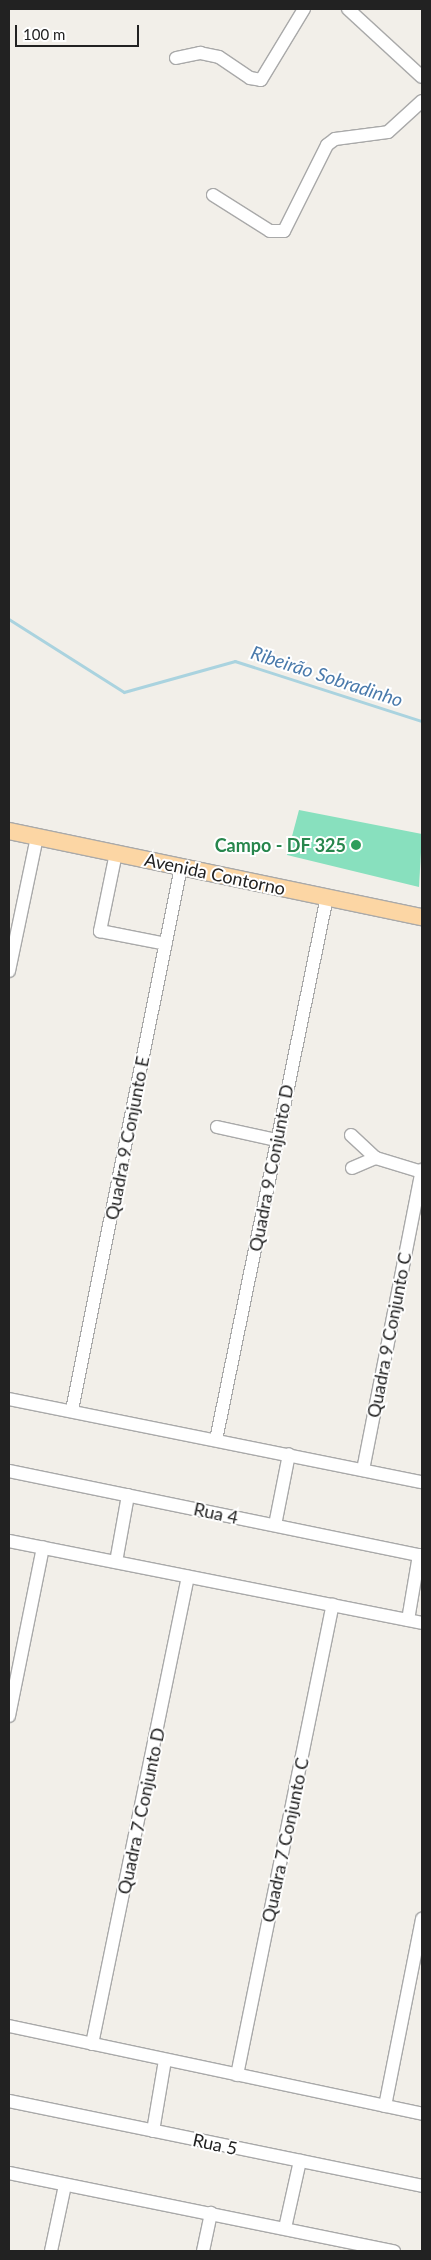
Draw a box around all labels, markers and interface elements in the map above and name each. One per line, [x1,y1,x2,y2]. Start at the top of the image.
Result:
scale bar [18,15,141,47]
text: 100 m [23,25,65,43]
water label: Ribeirão Sobradinho [248,641,406,711]
place label: Campo - DF 325 [214,834,346,856]
marker: Campo - DF 325 [350,839,362,851]
street label: Avenida Contorno [143,849,287,899]
street label: Quadra 9 Conjunto E [101,1054,153,1222]
street label: Quadra 9 Conjunto D [244,1083,298,1253]
street label: Quadra 9 Conjunto C [362,1251,416,1419]
street label: Rua 4 [192,1498,240,1528]
street label: Quadra 7 Conjunto D [113,1726,169,1896]
street label: Quadra 7 Conjunto C [257,1756,313,1924]
street label: Rua 5 [191,2129,239,2159]

